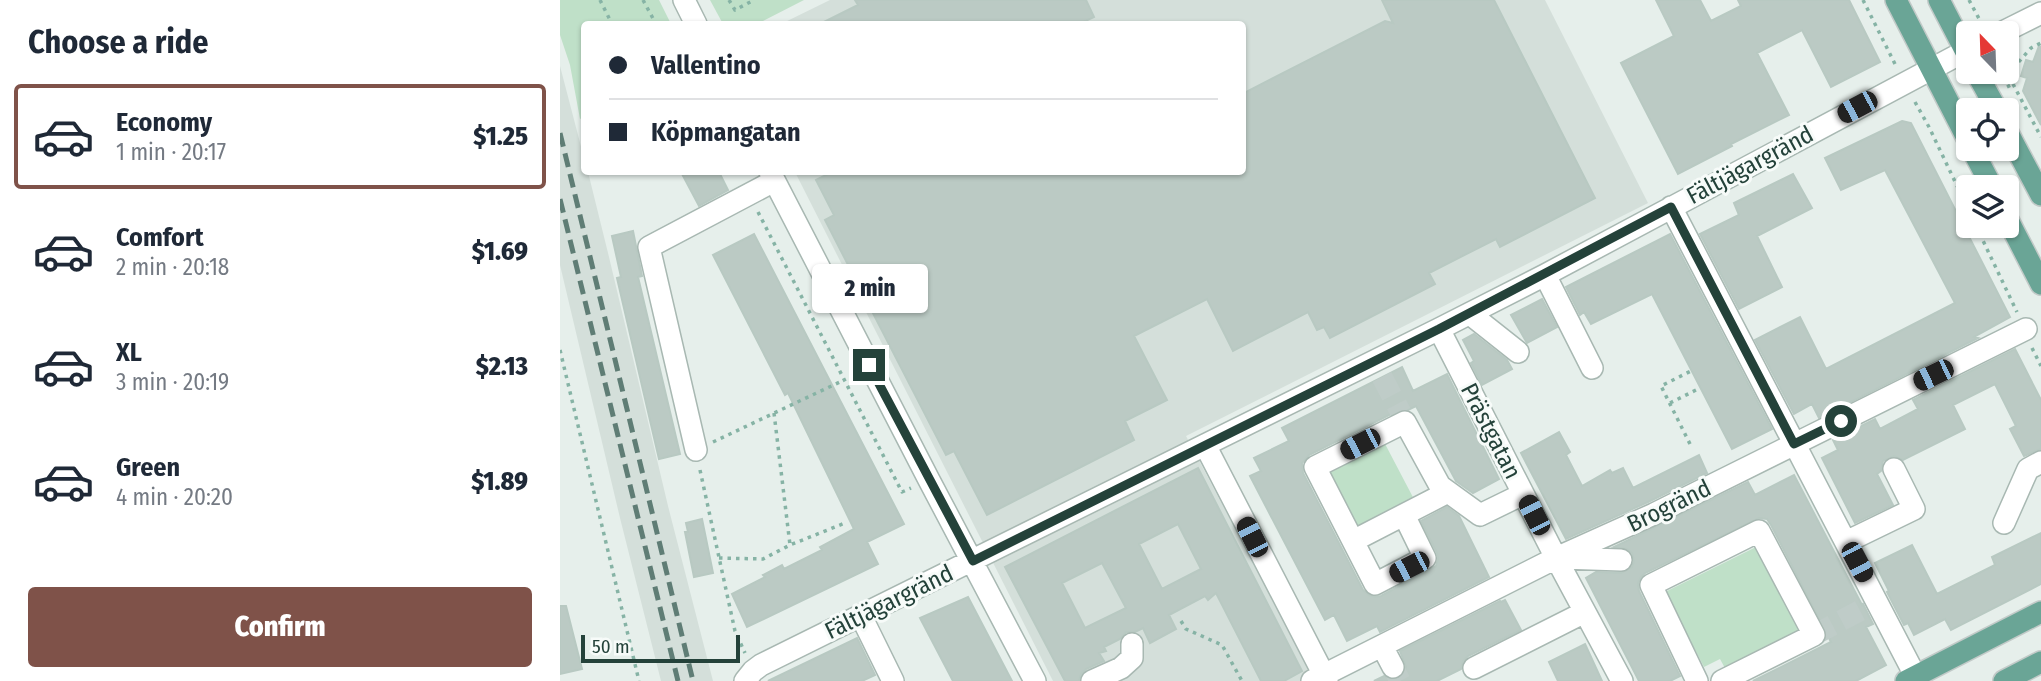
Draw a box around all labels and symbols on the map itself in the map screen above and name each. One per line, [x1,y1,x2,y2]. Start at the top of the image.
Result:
north arrow [1956,21,2020,84]
car [1834,88,1881,126]
street label: Fältjägargränd [1682,120,1818,210]
callout: 2 min [811,264,927,312]
route end [853,349,885,381]
car [1910,356,1957,394]
street label: Prästgatan [1455,378,1527,484]
route start [1825,405,1857,437]
car [1337,425,1384,463]
street label: Brogränd [1623,474,1715,538]
car [1516,492,1553,538]
car [1234,514,1271,560]
car [1838,539,1877,585]
car [1386,548,1433,586]
street label: Fältjägargränd [820,559,958,645]
scale bar [581,632,740,664]

